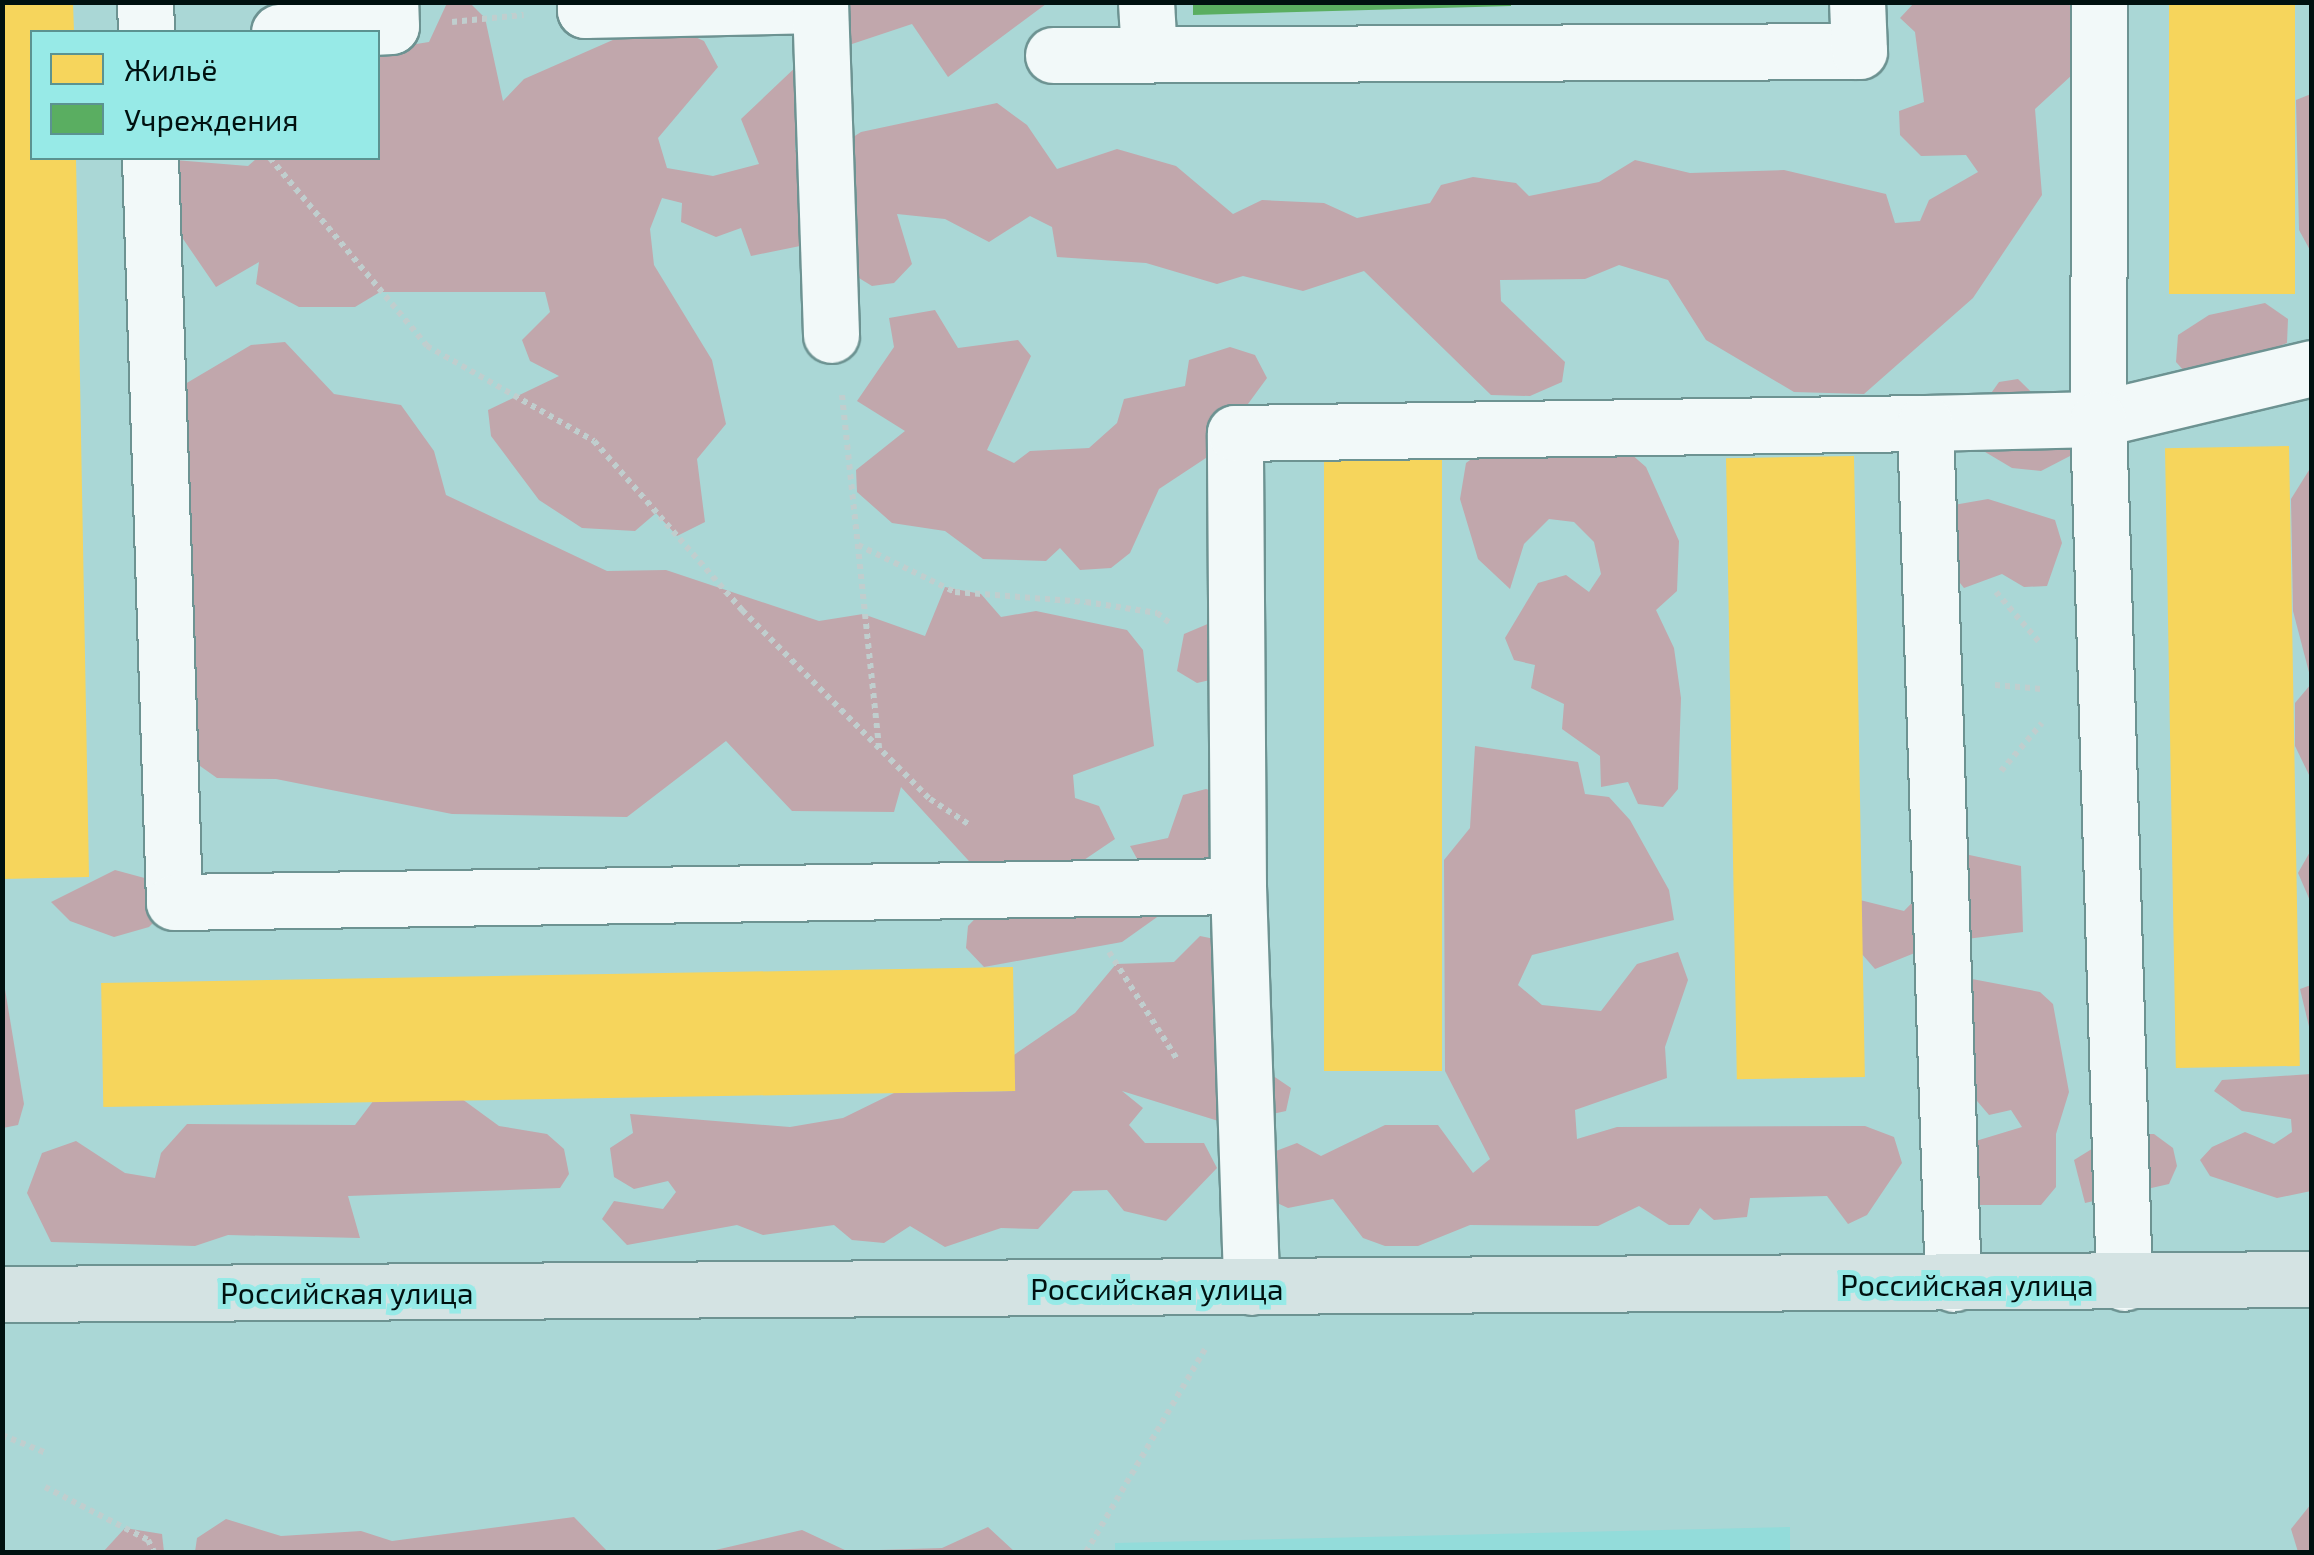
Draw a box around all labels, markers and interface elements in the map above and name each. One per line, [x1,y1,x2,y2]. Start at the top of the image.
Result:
legend [30,30,380,160]
text: Жильё [124,51,217,87]
text: Учреждения [124,101,299,137]
street label: Российская улица [1840,1266,2094,1302]
street label: Российская улица [1030,1270,1284,1306]
street label: Российская улица [220,1274,474,1310]

